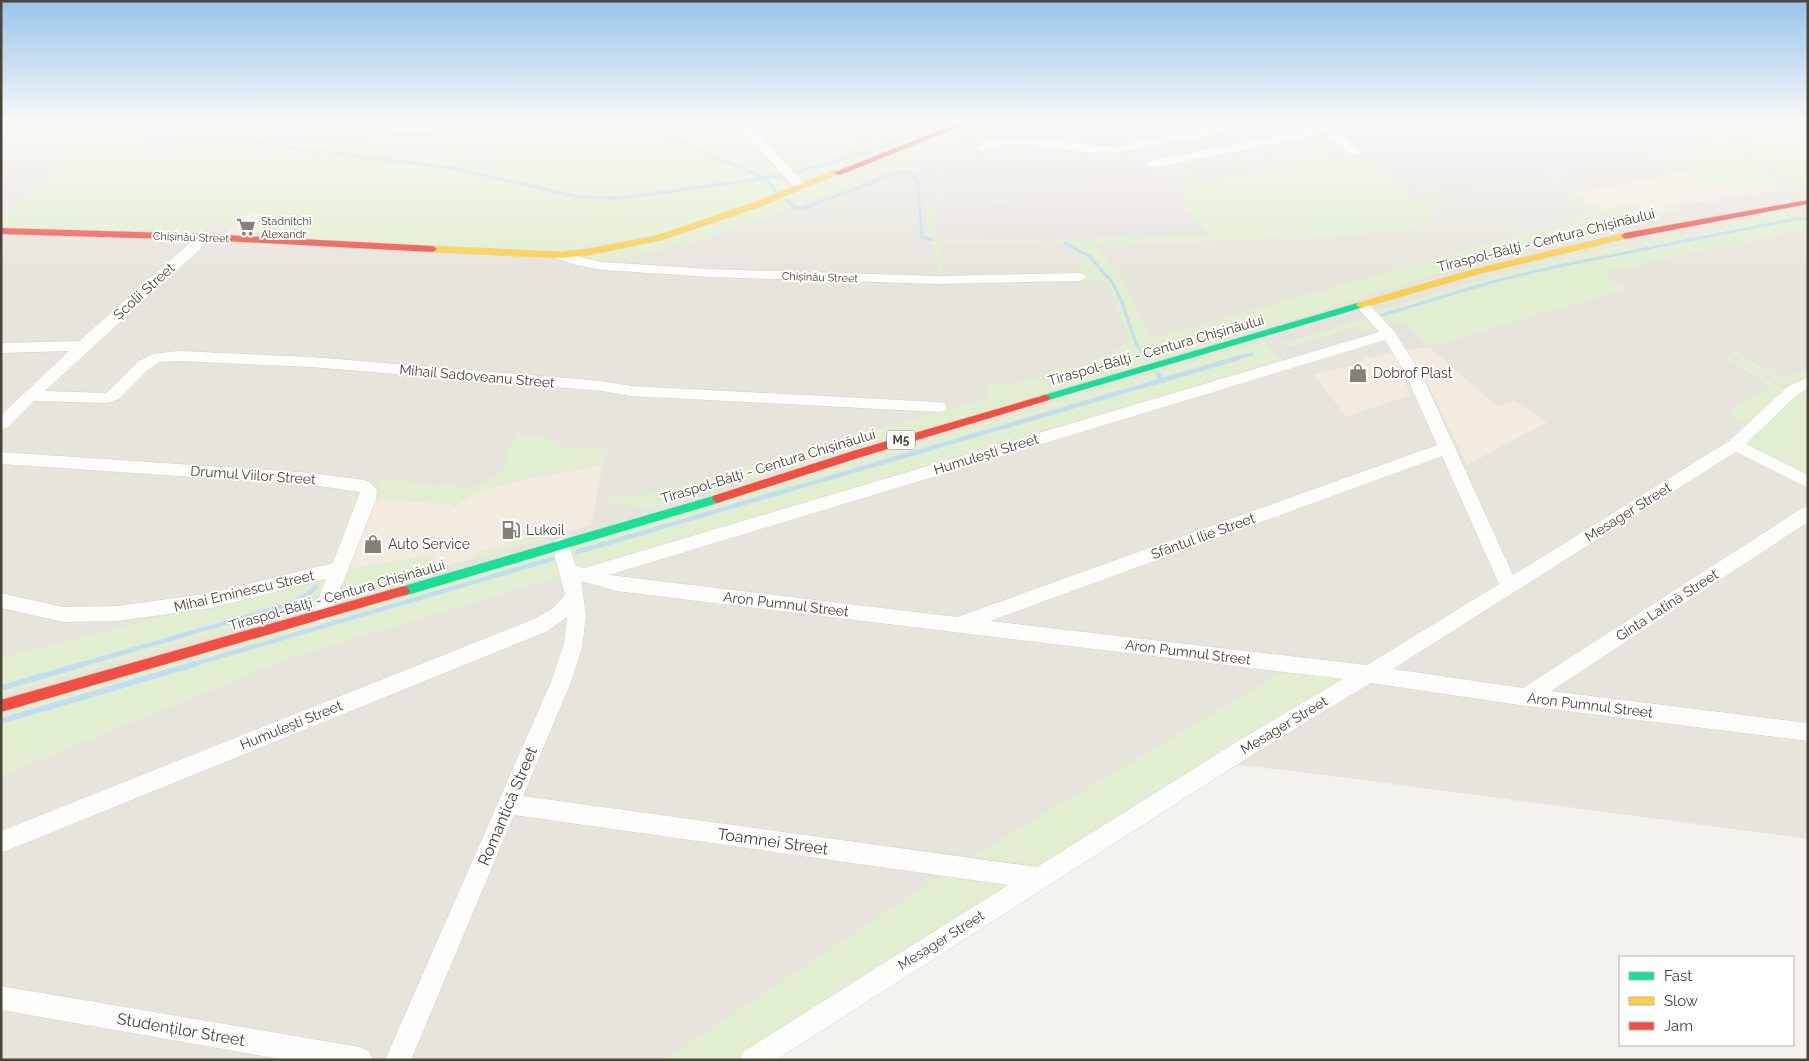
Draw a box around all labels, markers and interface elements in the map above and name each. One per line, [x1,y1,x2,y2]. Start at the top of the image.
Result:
street label: Tiraspol-Bălţi - Centura Chișinăului [1435,205,1657,275]
place label: Stadnitchi Alexandr [261,215,311,241]
supermarket icon: Stadnitchi Alexandr [235,216,257,238]
street label: Chișinău Street [153,230,230,245]
street label: Școlii Street [110,259,178,323]
street label: Chișinău Street [782,270,859,285]
street label: Tiraspol-Bălţi - Centura Chișinăului [1046,311,1266,389]
street label: Mihail Sadoveanu Street [399,361,556,391]
shop icon: Dobrof Plast [1347,362,1369,384]
place label: Dobrof Plast [1373,365,1453,381]
street label: Tiraspol-Bălţi - Centura Chișinăului [659,426,877,506]
road number: M5 [887,430,915,450]
street label: Humulești Street [932,430,1041,478]
street label: Drumul Viilor Street [190,463,317,487]
street label: Mesager Street [1582,479,1674,545]
street label: Sfântul Ilie Street [1149,510,1258,562]
fuel station icon: Lukoil [500,519,522,541]
place label: Lukoil [526,522,565,538]
shop icon: Auto Service [362,533,384,555]
place label: Auto Service [388,536,470,552]
street label: Tiraspol-Bălţi - Centura Chișinăului [227,556,447,634]
street label: Ginta Latină Street [1613,566,1721,644]
street label: Mihai Eminescu Street [172,567,316,615]
street label: Aron Pumnul Street [722,588,850,620]
street label: Aron Pumnul Street [1124,636,1252,668]
street label: Aron Pumnul Street [1526,689,1654,721]
street label: Mesager Street [1238,693,1331,757]
street label: Humulești Street [238,697,345,753]
street label: Romantică Street [474,743,541,868]
street label: Toamnei Street [716,824,830,859]
street label: Mesager Street [895,907,987,973]
legend [1619,956,1794,1046]
text: Fast [1664,967,1692,985]
text: Slow [1664,992,1698,1010]
street label: Studenților Street [116,1009,247,1050]
text: Jam [1664,1017,1693,1035]

